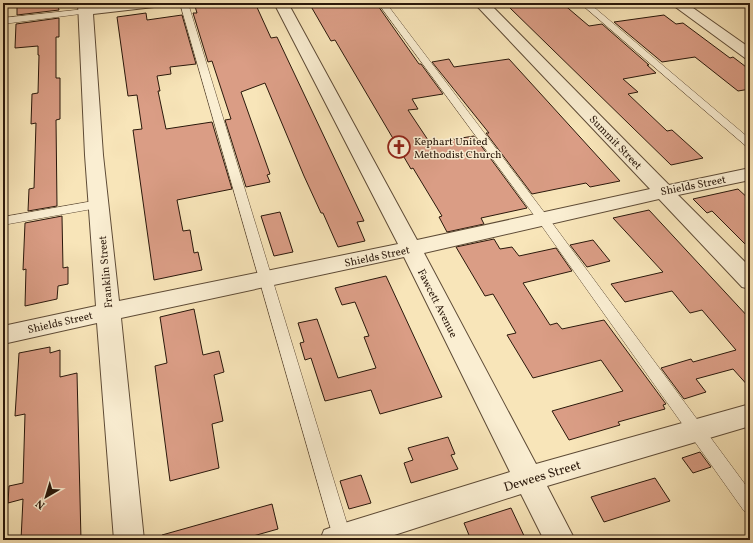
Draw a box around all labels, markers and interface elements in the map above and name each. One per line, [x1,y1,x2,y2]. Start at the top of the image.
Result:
street label: Summit Street [585,113,645,174]
church icon: Kephart United Methodist Church [386,134,412,160]
place label: Kephart United Methodist Church [414,135,502,163]
street label: Shields Street [659,173,727,200]
street label: Franklin Street [96,235,117,309]
street label: Shields Street [343,243,411,272]
street label: Fawcett Avenue [413,267,460,341]
street label: Shields Street [26,309,94,338]
street label: Dewees Street [502,456,584,497]
north arrow [26,477,66,517]
text: N [33,495,49,512]

